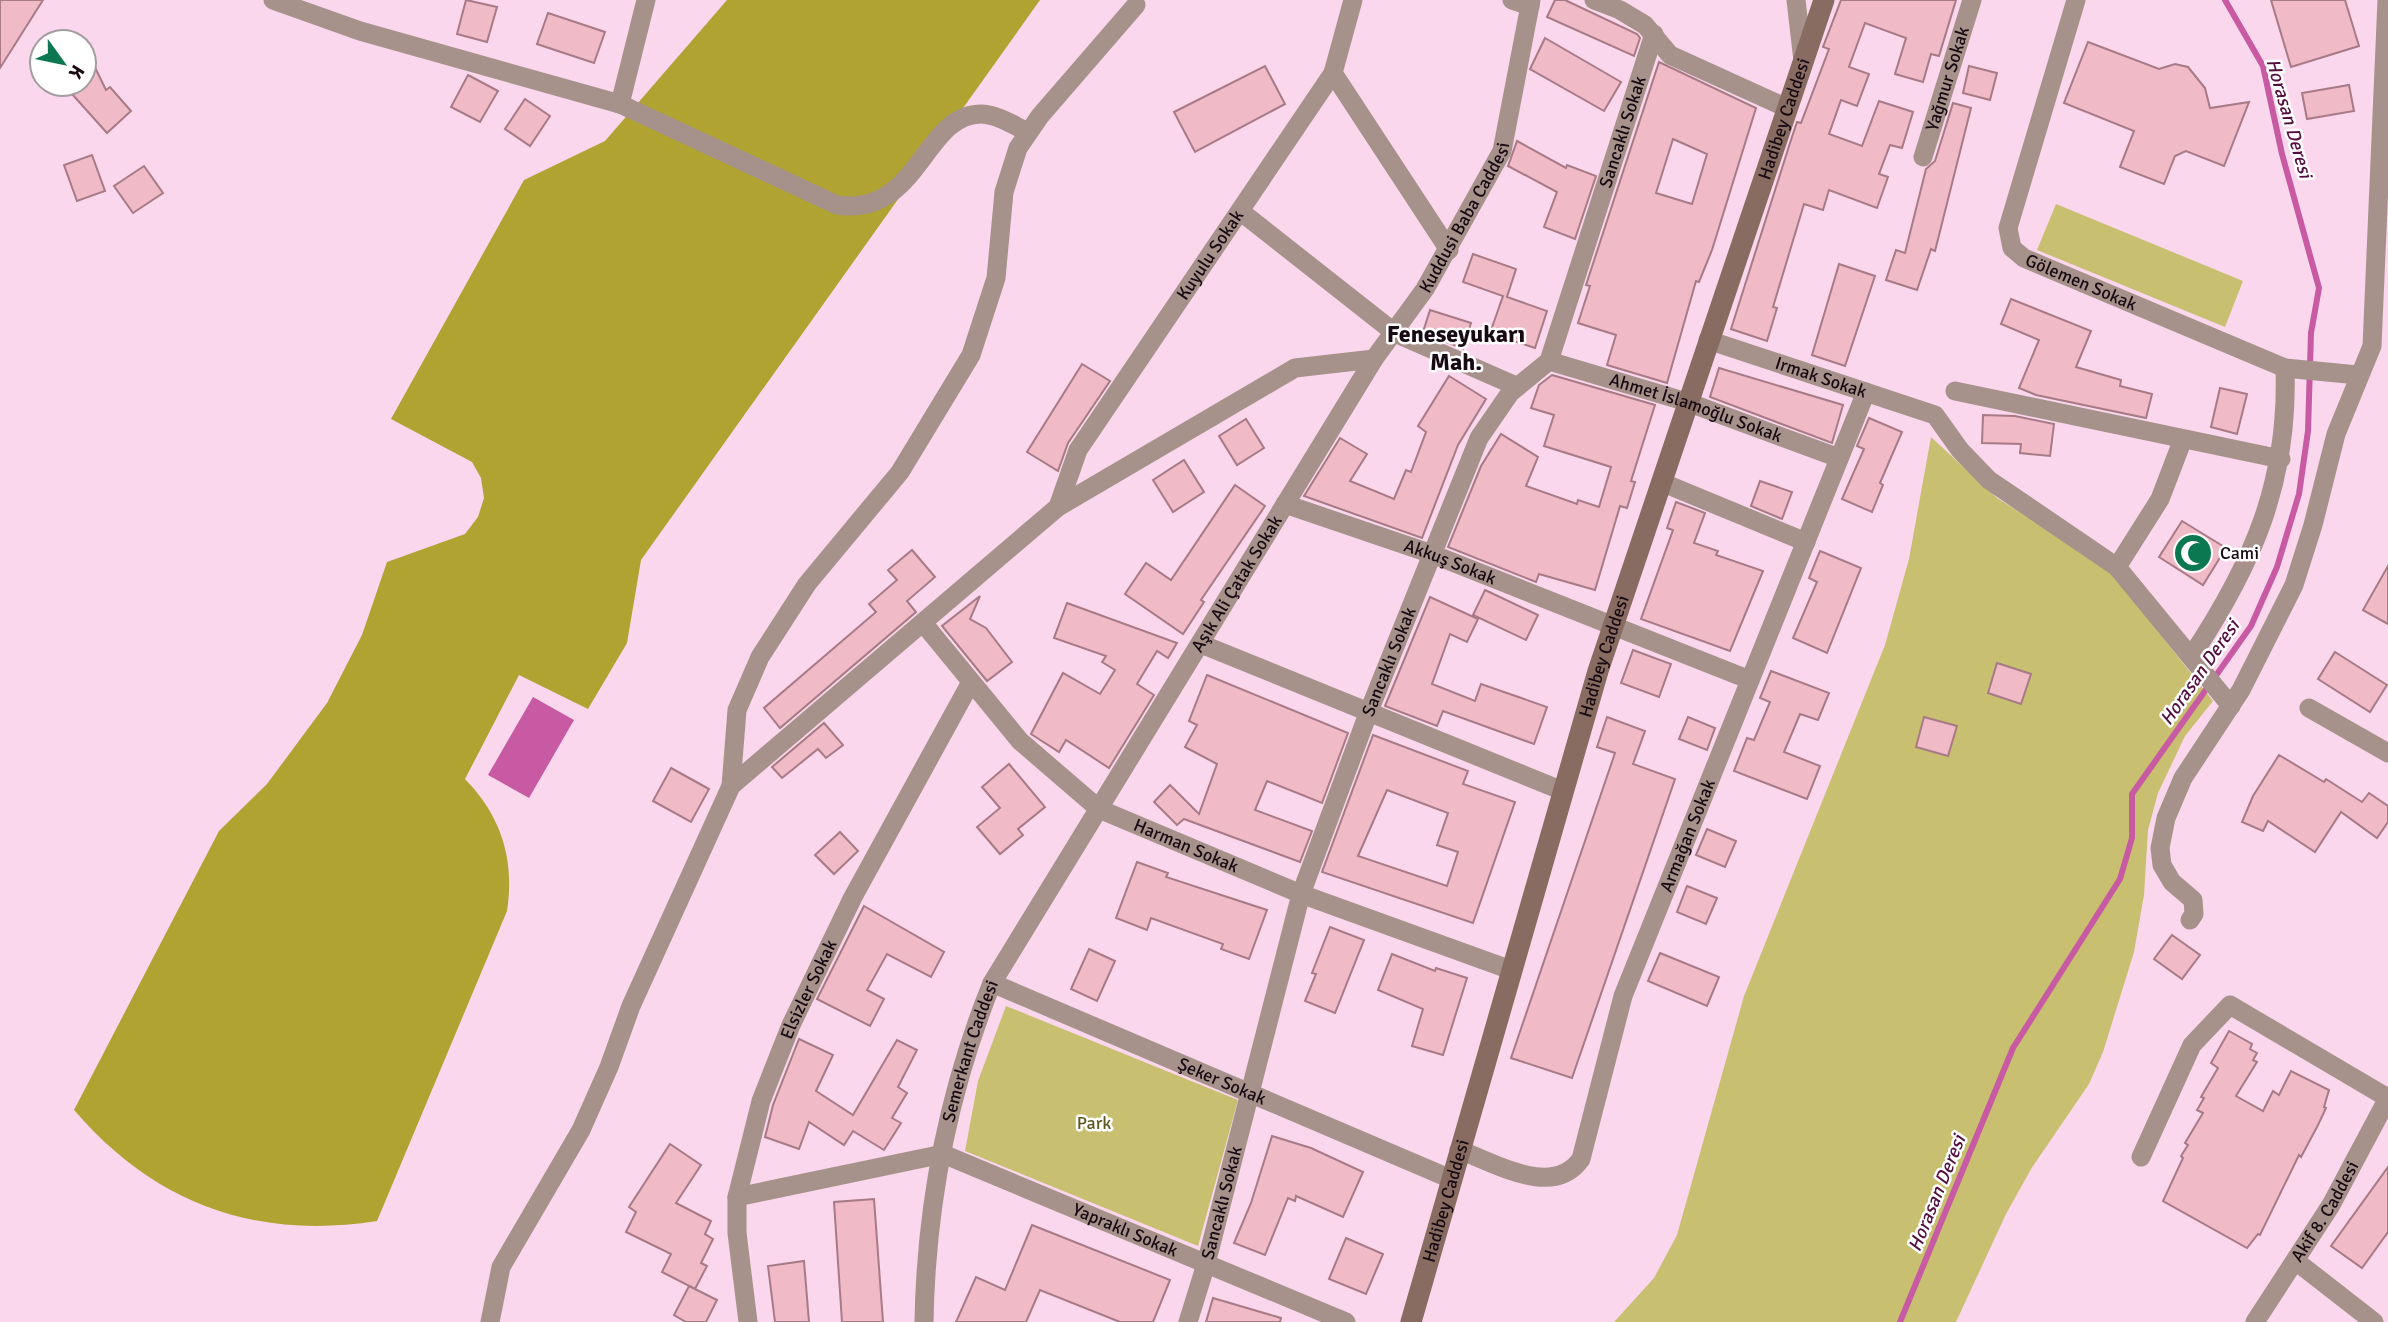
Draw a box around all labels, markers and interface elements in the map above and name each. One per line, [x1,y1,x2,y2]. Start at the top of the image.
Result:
street label: Yağmur Sokak [1921,24,1974,134]
north arrow [28,28,98,98]
street label: Hadibey Caddesi [1753,55,1815,182]
water label: Horasan Deresi [2261,56,2318,183]
text: K [63,60,90,83]
street label: Sancaklı Sokak [1594,73,1651,190]
street label: Kuddusi Baba Caddesi [1414,140,1514,297]
street label: Kuyulu Sokak [1172,206,1248,304]
street label: Gölemen Sokak [2022,249,2140,315]
district label: Feneseyukarı Mah. [1387,319,1525,377]
street label: Irmak Sokak [1772,352,1870,403]
street label: Ahmet İslamoğlu Sokak [1607,369,1785,447]
street label: Aşık Ali Çatak Sokak [1186,511,1287,656]
mosque icon: Cami [2172,532,2214,574]
street label: Akkuş Sokak [1401,534,1500,589]
place label: Cami [2220,542,2259,564]
street label: Hadibey Caddesi [1574,592,1634,720]
street label: Sancaklı Sokak [1357,604,1421,720]
water label: Horasan Deresi [2155,614,2246,730]
street label: Armağan Sokak [1655,776,1720,895]
street label: Harman Sokak [1130,814,1242,877]
street label: Elsizler Sokak [776,936,842,1042]
street label: Semerkant Caddesi [937,977,1003,1124]
street label: Şeker Sokak [1174,1053,1269,1110]
park label: Park [1077,1112,1111,1134]
water label: Horasan Deresi [1903,1130,1972,1255]
street label: Hadibey Caddesi [1418,1137,1474,1265]
street label: Sancaklı Sokak [1197,1144,1247,1262]
street label: Akif 8. Caddesi [2286,1157,2363,1266]
street label: Yapraklı Sokak [1069,1198,1181,1262]

